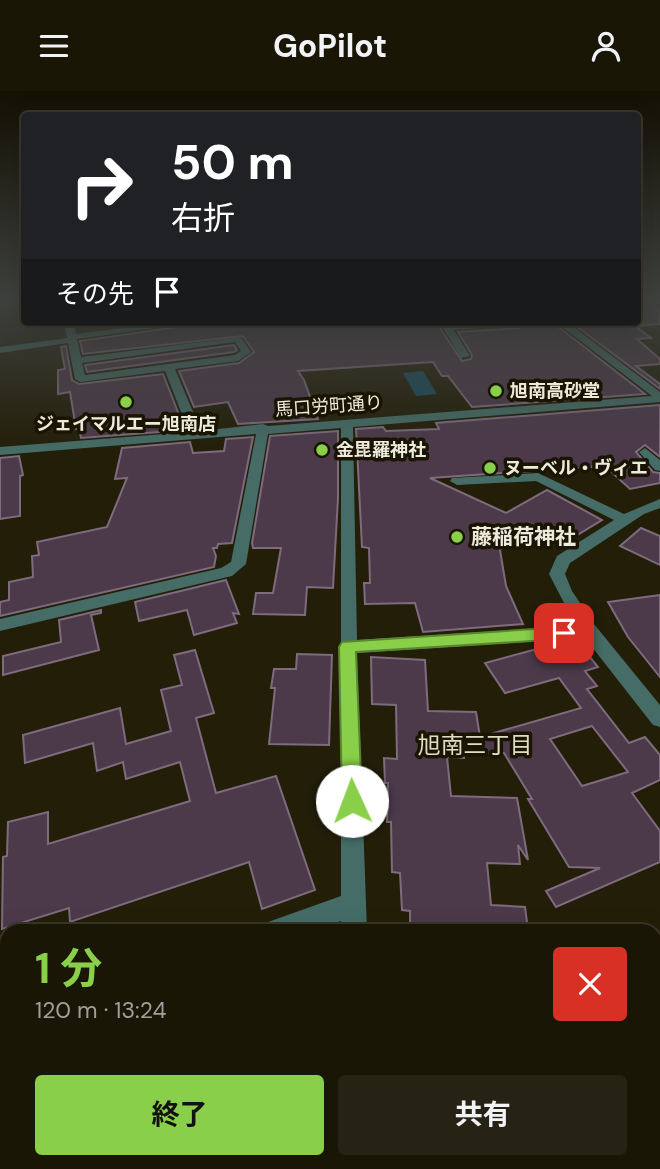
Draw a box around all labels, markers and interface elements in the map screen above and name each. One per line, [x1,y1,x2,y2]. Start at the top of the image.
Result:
text: GoPilot [273,25,387,67]
icon: menu [35,27,73,65]
icon: person [587,27,625,65]
text: 50 m [171,130,294,194]
icon: right [56,140,147,231]
text: 右折 [171,197,235,239]
icon: arrive [148,273,186,311]
text: その先 [56,277,134,311]
place label: 旭南高砂堂 [510,379,600,403]
marker: 旭南高砂堂 [488,383,504,399]
street label: 馬口労町通り [274,390,384,422]
marker: ジェイマルエー旭南店 [118,394,134,410]
place label: ジェイマルエー旭南店 [36,412,216,436]
place label: 金毘羅神社 [336,438,426,462]
marker: 金毘羅神社 [314,442,330,458]
place label: ヌーベル・ヴィエ [504,456,648,480]
marker: ヌーベル・ヴィエ [482,460,498,476]
place label: 藤稲荷神社 [471,523,576,551]
marker: 藤稲荷神社 [449,529,465,545]
pin [534,603,594,663]
icon: arrive [545,614,583,652]
district label: 旭南三丁目 [418,730,533,760]
position arrow [315,764,389,838]
text: 1 分 [35,941,102,996]
button: close [553,947,627,1021]
text: 120 m · 13:24 [35,995,167,1025]
button: 終了 [35,1075,324,1155]
button: 共有 [338,1075,627,1155]

